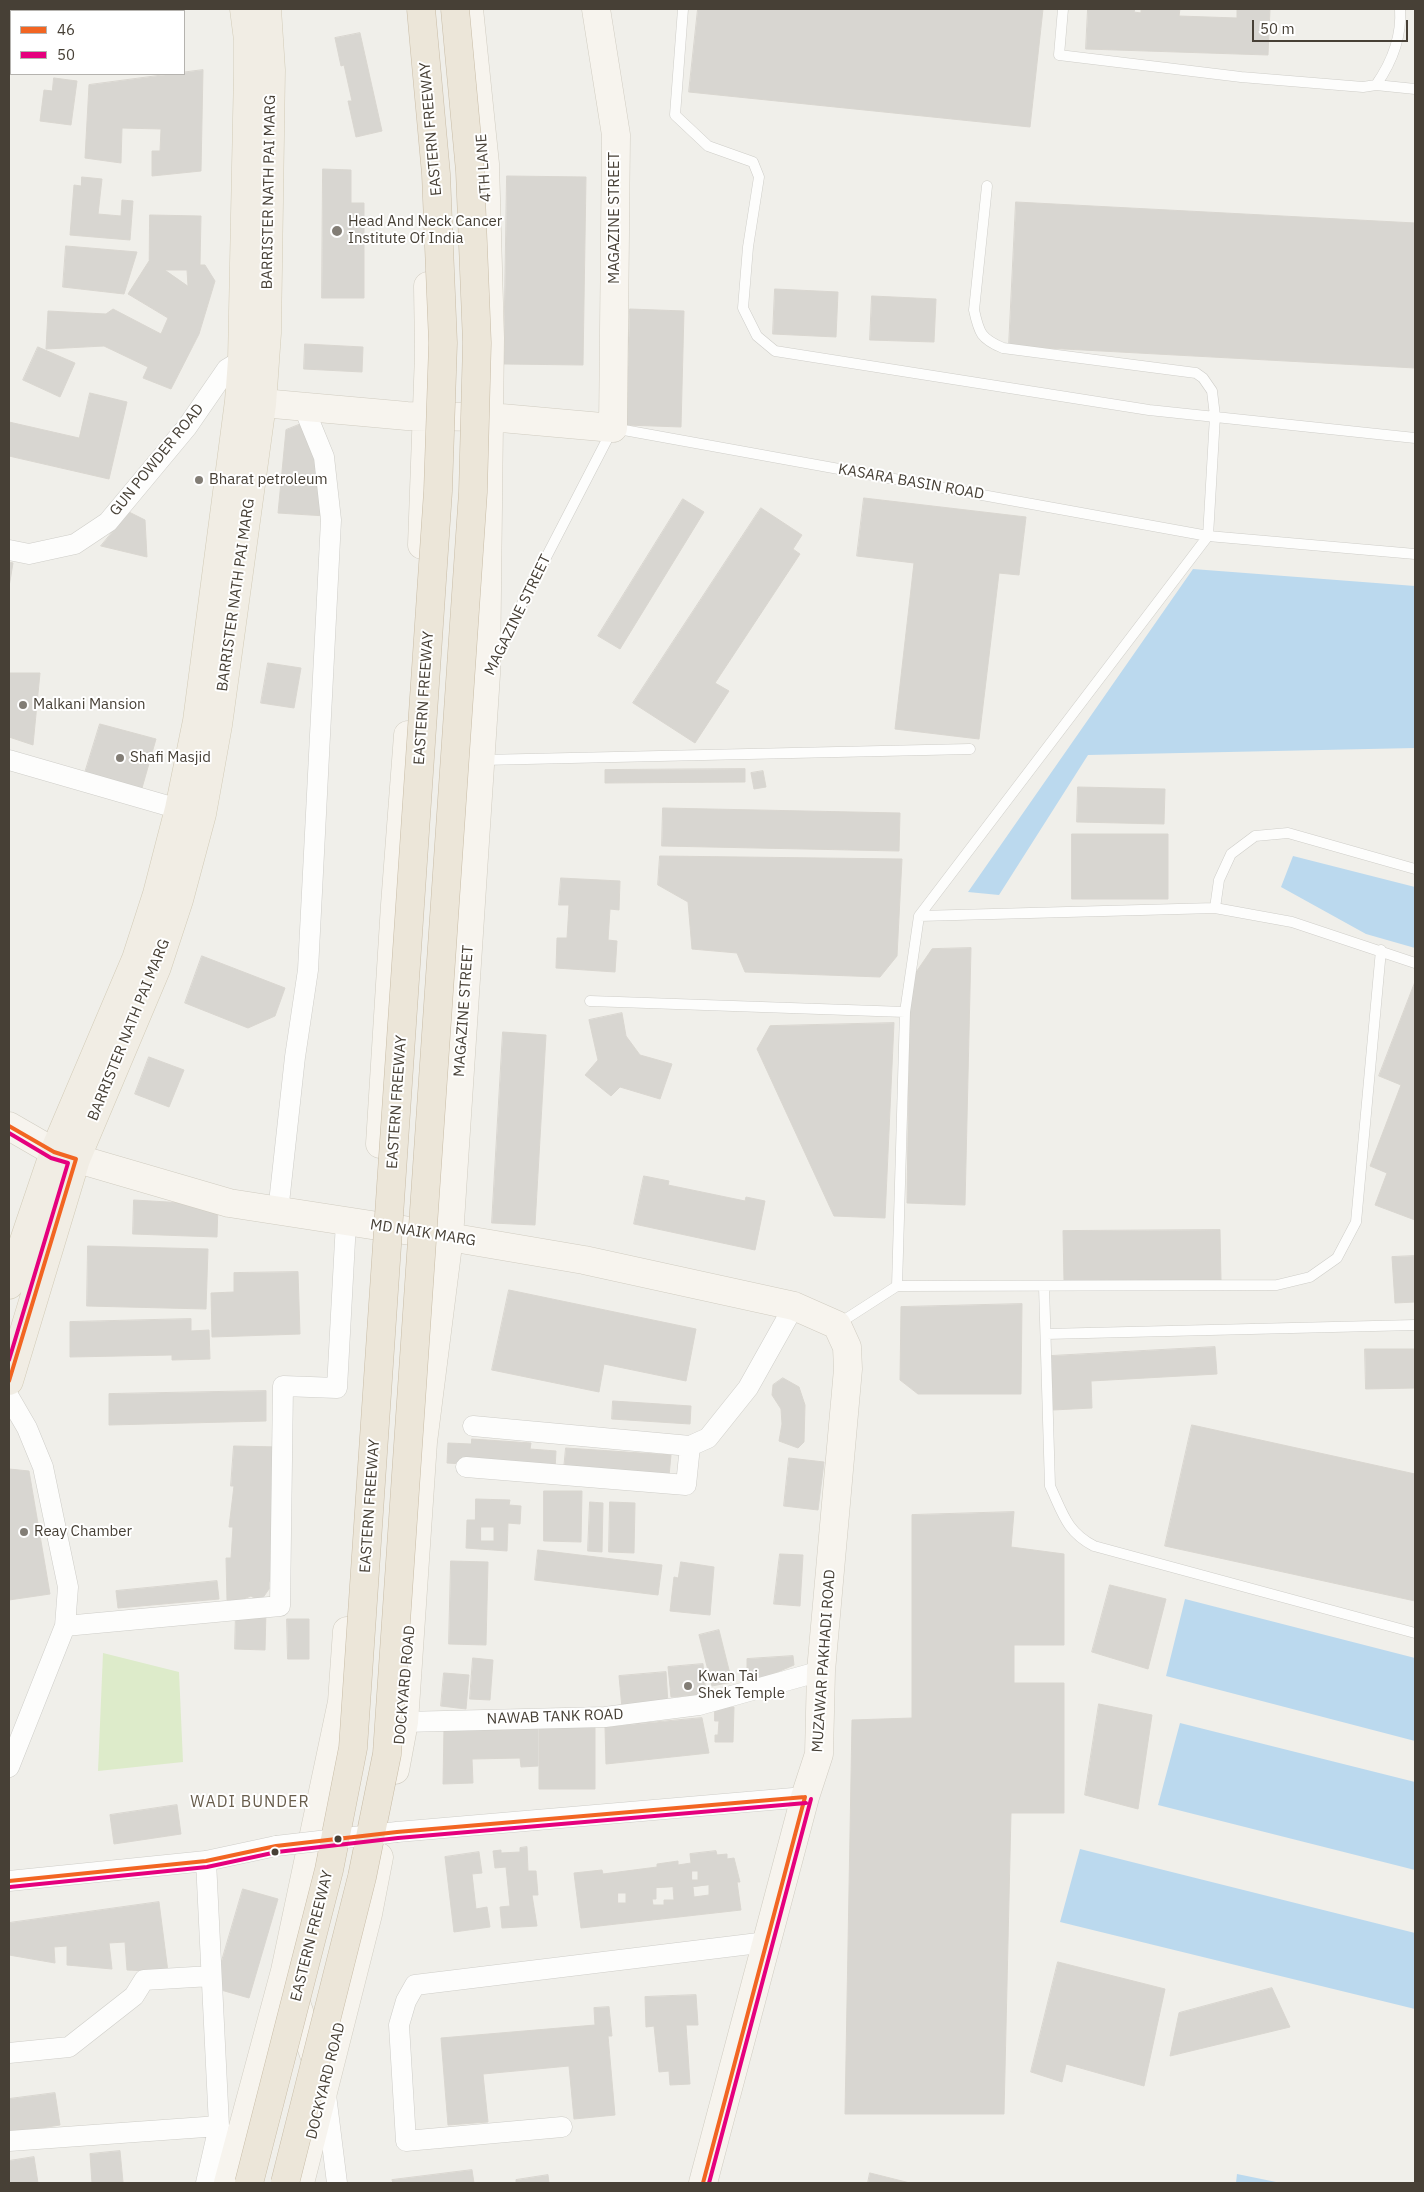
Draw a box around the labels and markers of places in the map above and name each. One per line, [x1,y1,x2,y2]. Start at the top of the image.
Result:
place label: Head And Neck Cancer Institute Of India [348,213,502,248]
marker: Head And Neck Cancer Institute Of India [330,224,344,238]
place label: Bharat petroleum [209,471,328,489]
marker: Bharat petroleum [193,474,205,486]
place label: Malkani Mansion [33,696,146,714]
marker: Malkani Mansion [17,699,29,711]
place label: Shafi Masjid [130,749,211,767]
marker: Shafi Masjid [114,752,126,764]
place label: Reay Chamber [34,1523,132,1541]
marker: Reay Chamber [18,1526,30,1538]
place label: Kwan Tai Shek Temple [698,1668,785,1703]
marker: Kwan Tai Shek Temple [682,1680,694,1692]
unlabelled marker [333,1834,343,1844]
unlabelled marker [270,1847,280,1857]

